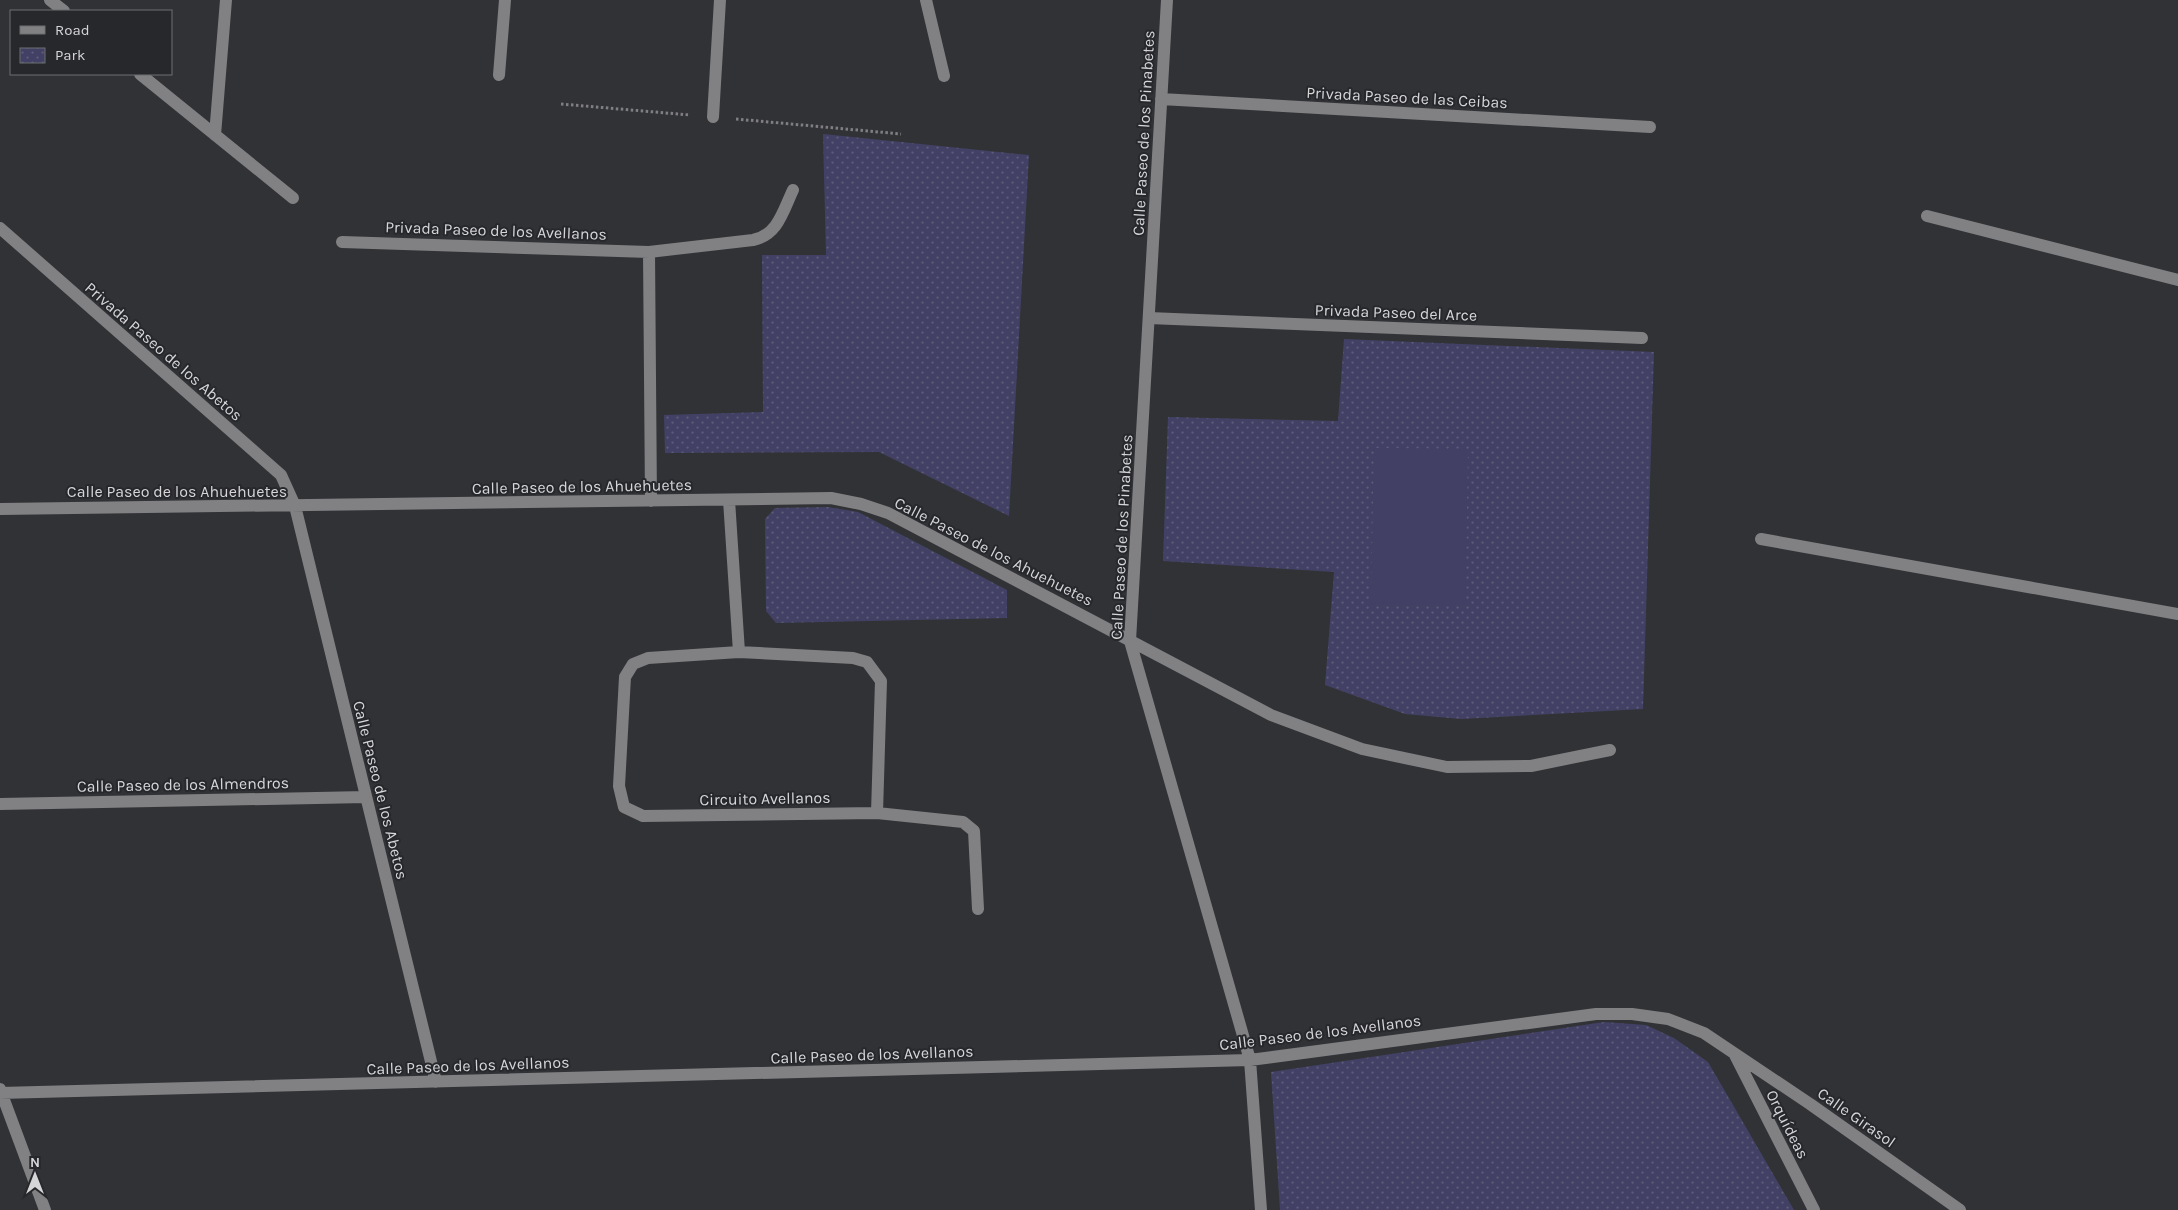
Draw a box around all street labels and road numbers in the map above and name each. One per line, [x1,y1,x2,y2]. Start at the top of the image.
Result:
street label: Calle Paseo de los Pinabetes [1129,30,1158,236]
street label: Privada Paseo de las Ceibas [1306,83,1508,112]
street label: Privada Paseo de los Avellanos [385,217,607,244]
street label: Privada Paseo de los Abetos [81,278,246,425]
street label: Privada Paseo del Arce [1314,300,1478,325]
street label: Calle Paseo de los Pinabetes [1107,434,1136,640]
street label: Calle Paseo de los Ahuehuetes [472,475,692,498]
street label: Calle Paseo de los Ahuehuetes [67,482,287,501]
street label: Calle Paseo de los Ahuehuetes [891,493,1096,610]
street label: Calle Paseo de los Abetos [349,699,412,881]
street label: Calle Paseo de los Almendros [77,773,289,796]
street label: Circuito Avellanos [699,788,831,809]
street label: Calle Paseo de los Avellanos [1218,1011,1422,1054]
street label: Calle Paseo de los Avellanos [770,1041,974,1068]
street label: Calle Paseo de los Avellanos [366,1052,570,1079]
street label: Calle Girasol [1814,1084,1899,1151]
street label: Orquídeas [1762,1087,1813,1162]

